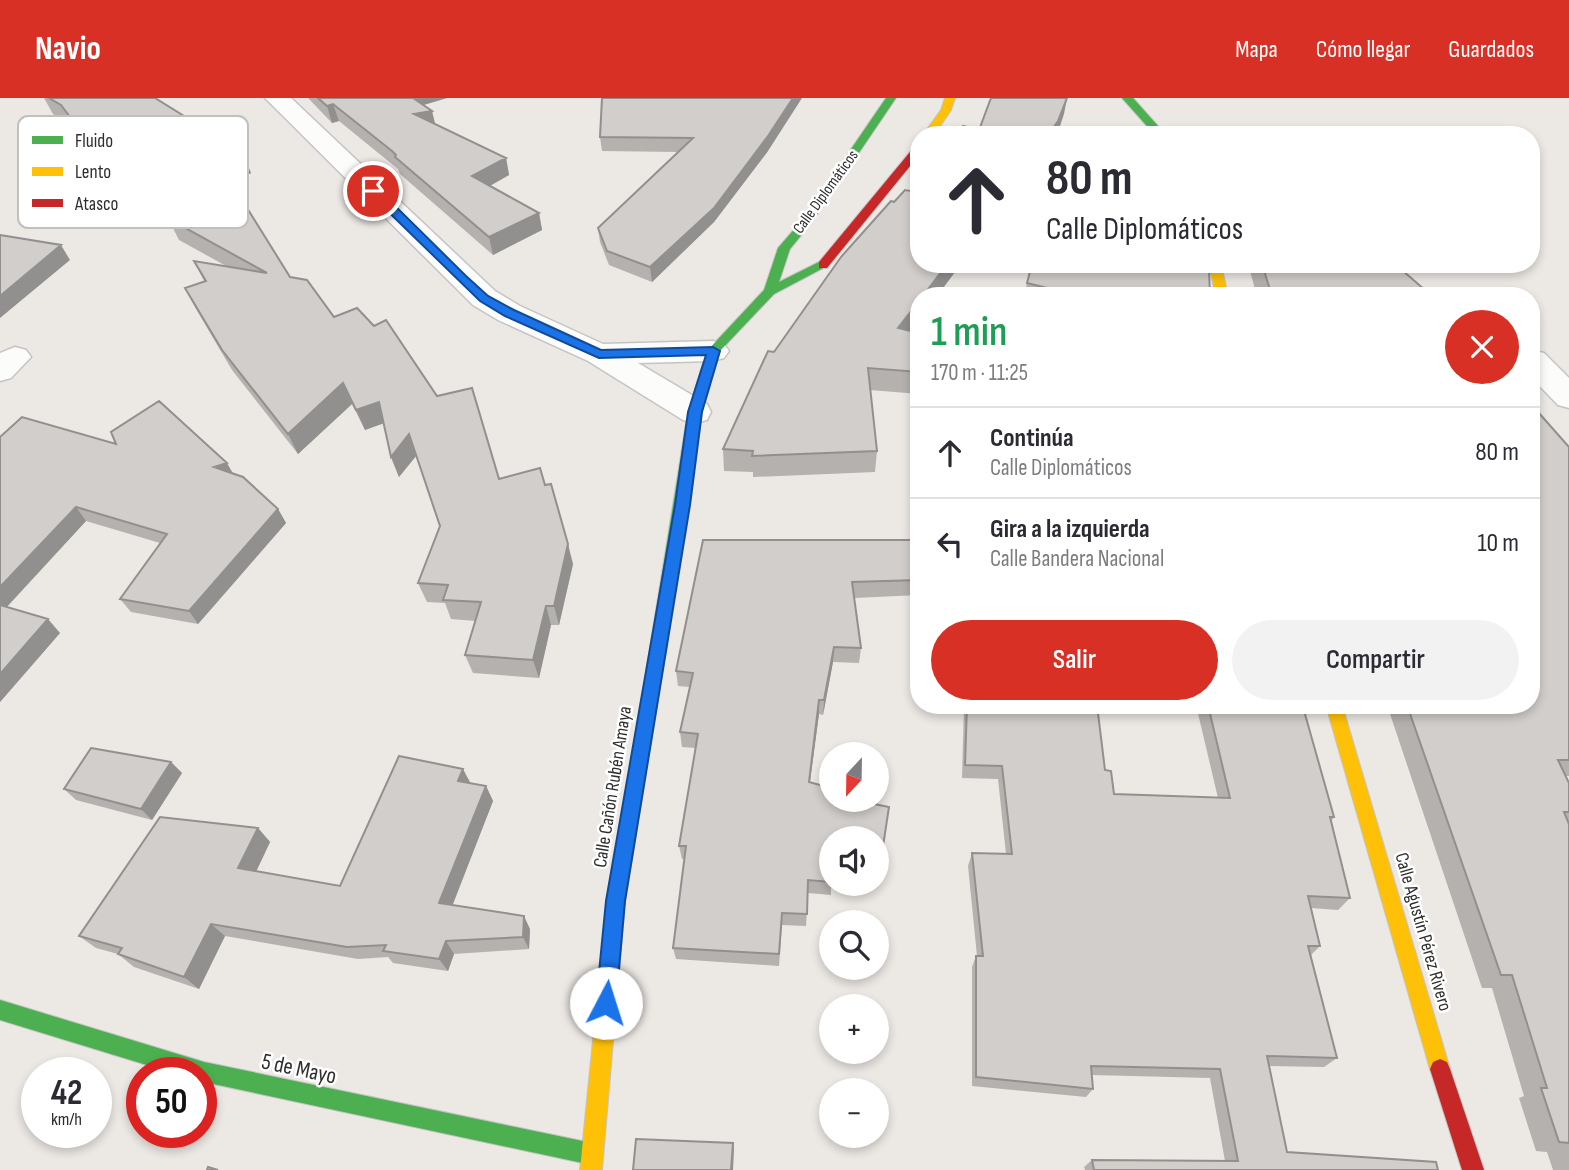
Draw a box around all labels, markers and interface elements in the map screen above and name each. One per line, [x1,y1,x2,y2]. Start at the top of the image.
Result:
text: Navio [35,29,101,69]
text: Mapa [1235,35,1278,64]
text: Cómo llegar [1316,35,1410,64]
text: Guardados [1448,35,1534,64]
legend [18,116,248,228]
text: Fluido [75,130,113,153]
street label: Calle Diplomáticos [789,146,863,238]
text: 80 m [1046,150,1133,209]
icon: ahead [931,154,1022,245]
text: Lento [75,161,111,184]
pin [343,161,403,221]
icon: arrive [354,172,392,210]
text: Atasco [74,193,118,216]
text: Calle Diplomáticos [1046,210,1243,249]
text: 1 min [931,307,1007,358]
button: close [1445,310,1519,384]
text: 170 m · 11:25 [931,359,1028,387]
text: Continúa [990,423,1074,454]
icon: ahead [931,434,969,472]
text: 80 m [1475,437,1519,468]
text: Calle Diplomáticos [990,454,1132,482]
text: Gira a la izquierda [990,514,1150,545]
icon: left [931,525,969,563]
text: 10 m [1477,528,1519,559]
text: Calle Bandera Nacional [990,545,1164,573]
button: Salir [931,620,1218,700]
button: Compartir [1232,620,1519,700]
street label: Calle Cañón Rubén Amaya [589,705,637,869]
north arrow [819,742,889,812]
map controls [819,742,889,1148]
button: sound [819,826,889,896]
street label: Calle Agustín Pérez Rivero [1389,850,1457,1014]
button: search [819,910,889,980]
position arrow [569,966,643,1040]
button: + [819,994,889,1064]
street label: 5 de Mayo [259,1047,339,1091]
speed limit sign: 50 [126,1057,217,1148]
text: 42 [51,1072,82,1115]
button: − [819,1078,889,1148]
text: km/h [51,1109,82,1130]

